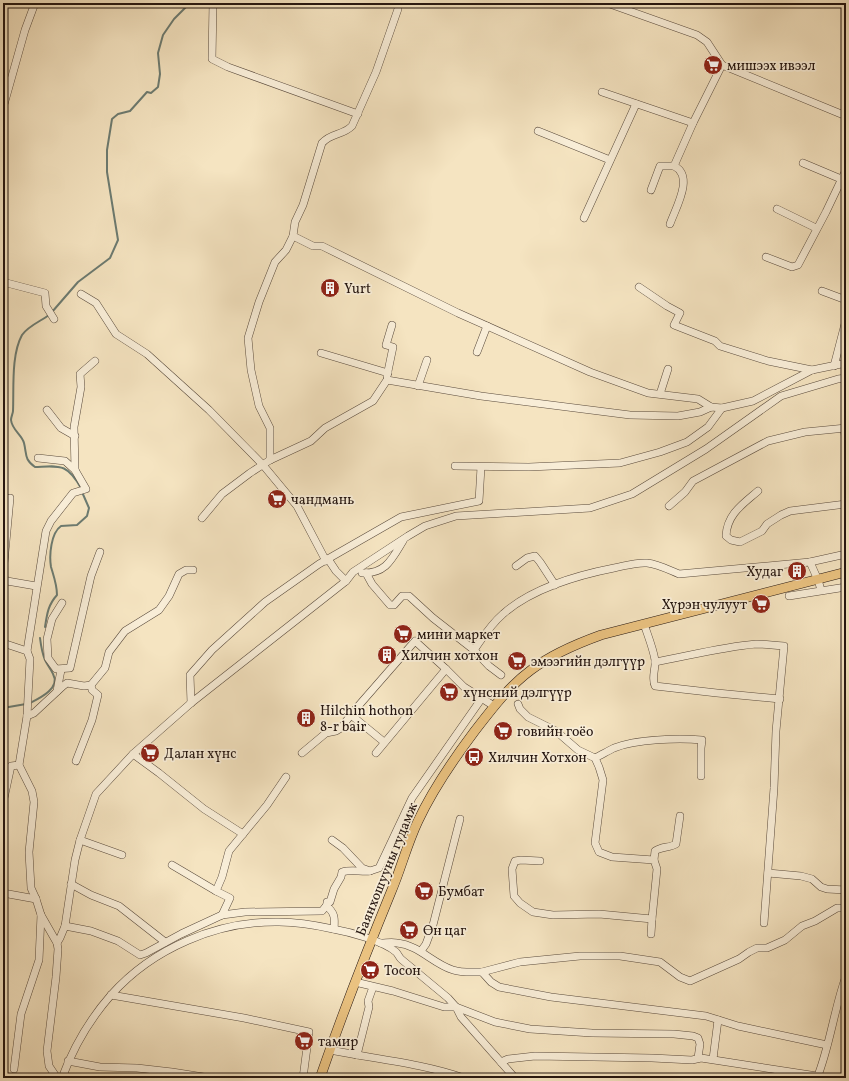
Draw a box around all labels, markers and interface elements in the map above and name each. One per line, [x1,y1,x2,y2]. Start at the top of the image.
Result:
supermarket icon: мишээх ивээл [702,54,724,76]
place label: мишээх ивээл [727,57,816,76]
building icon: Yurt [319,277,341,299]
place label: Yurt [344,280,371,299]
supermarket icon: чандмань [266,488,288,510]
place label: чандмань [291,491,354,510]
building icon: Худаг [786,560,808,582]
place label: Худаг [746,563,783,582]
supermarket icon: Хүрэн чулуут [750,593,772,615]
place label: Хүрэн чулуут [661,596,747,615]
supermarket icon: мини маркет [392,623,414,645]
place label: мини маркет [417,626,500,645]
building icon: Хилчин хотхон [376,644,398,666]
place label: Хилчин хотхон [401,647,499,666]
supermarket icon: эмээгийн дэлгүүр [506,650,528,672]
place label: эмээгийн дэлгүүр [531,653,645,672]
supermarket icon: хүнсний дэлгүүр [438,681,460,703]
place label: хүнсний дэлгүүр [463,684,572,703]
place label: Hilchin hothon 8-r bair [320,702,413,737]
building icon: Hilchin hothon 8-r bair [295,707,317,729]
supermarket icon: говийн гоёо [492,720,514,742]
place label: говийн гоёо [517,723,593,742]
supermarket icon: Далан хүнс [139,742,161,764]
place label: Далан хүнс [164,745,237,764]
bus stop icon: Хилчин Хотхон [463,746,485,768]
place label: Хилчин Хотхон [488,749,587,768]
street label: Баянхошууны гудамж [352,800,423,939]
supermarket icon: Бумбат [413,880,435,902]
place label: Бумбат [438,883,484,902]
supermarket icon: Өн цаг [398,919,420,941]
place label: Өн цаг [423,922,466,941]
supermarket icon: Тосон [359,959,381,981]
place label: Тосон [384,962,421,981]
supermarket icon: тамир [293,1030,315,1052]
place label: тамир [318,1033,358,1052]

